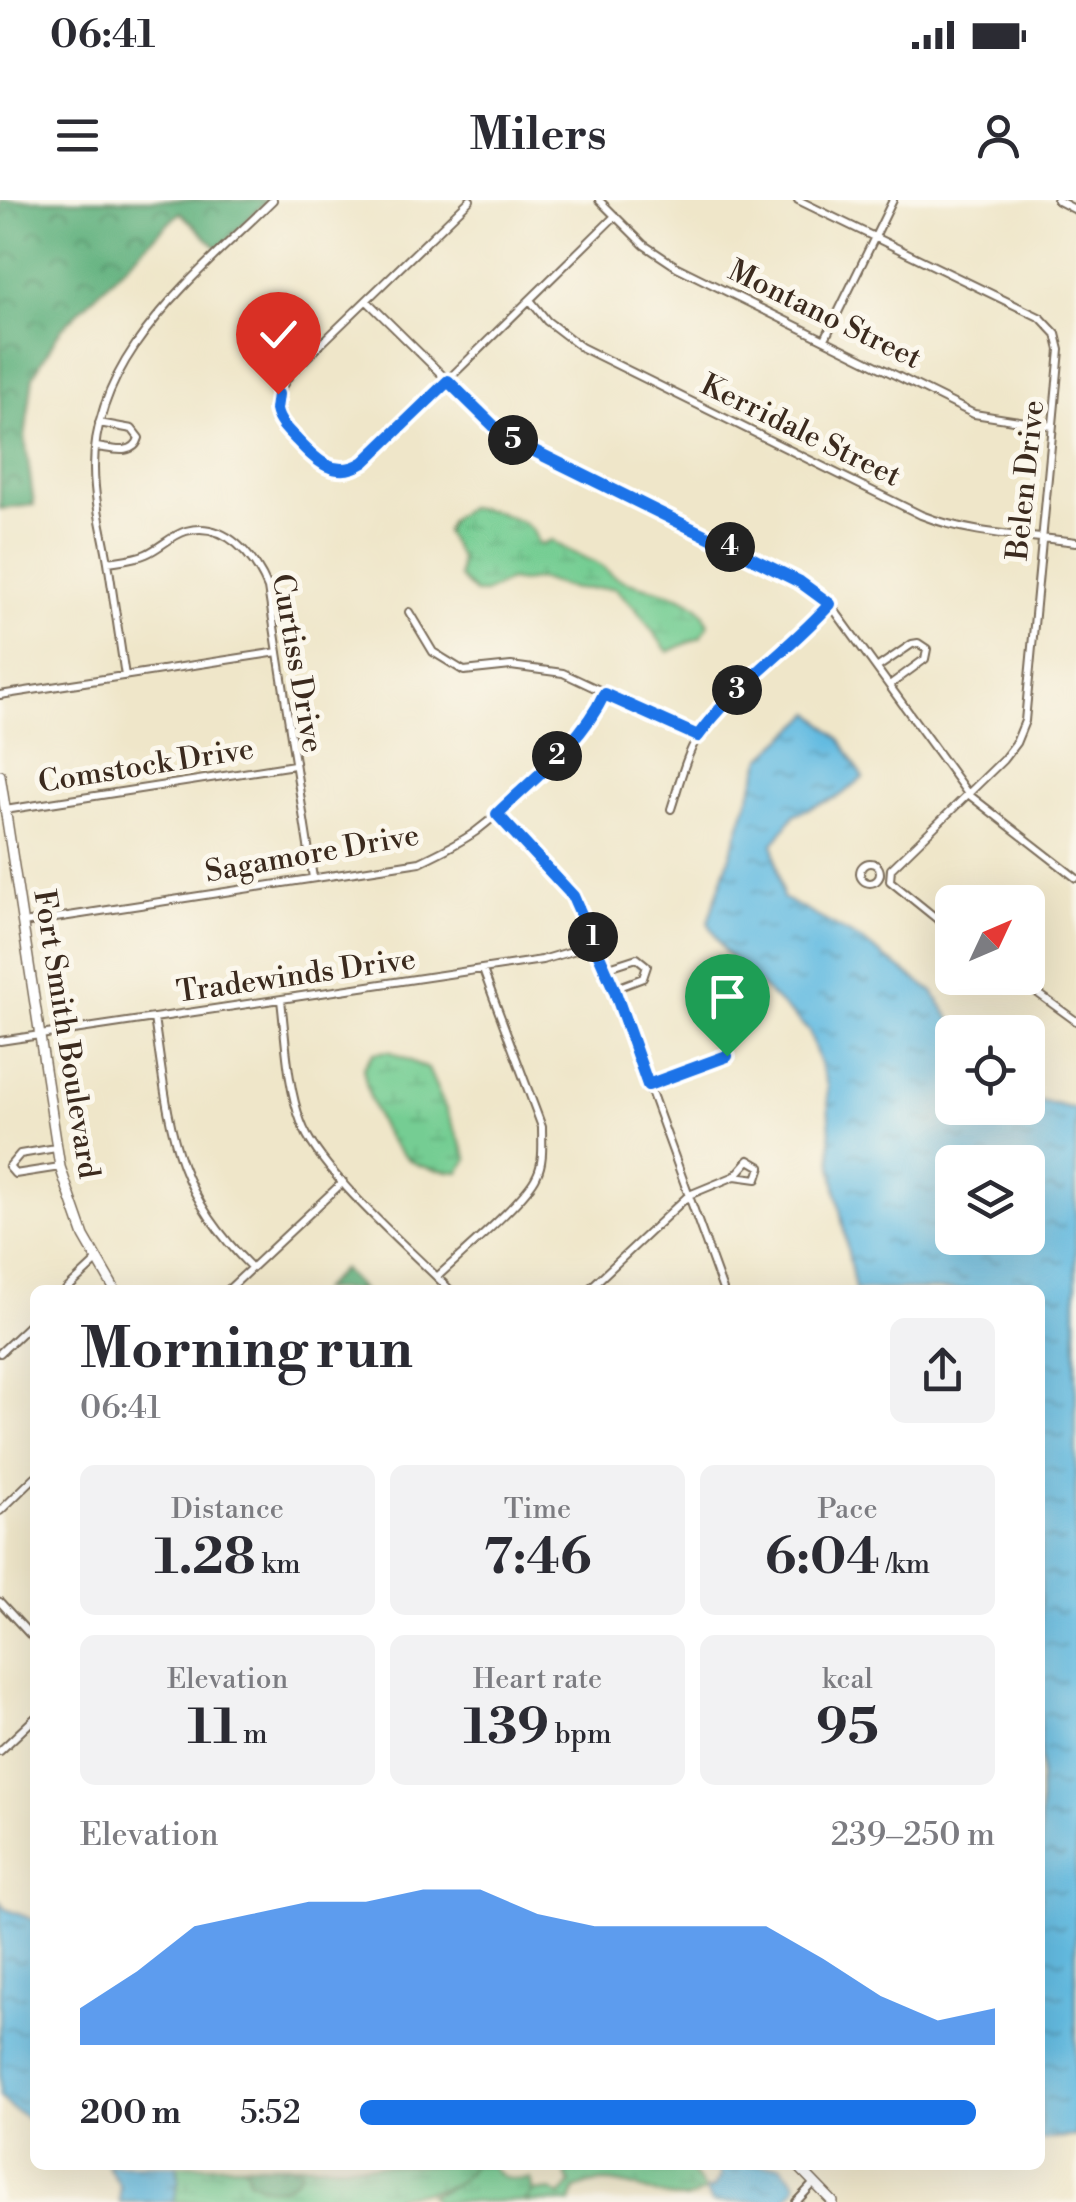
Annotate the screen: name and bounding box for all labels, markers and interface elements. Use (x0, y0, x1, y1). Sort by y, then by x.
text: 06:41 (50, 12, 155, 59)
text: Milers (469, 107, 607, 164)
icon: menu (50, 108, 105, 163)
icon: person (971, 108, 1026, 163)
street label: Montano Street (722, 252, 928, 378)
pin (236, 292, 321, 395)
icon: check (251, 307, 306, 362)
street label: Kerridale Street (694, 366, 907, 496)
street label: Belen Drive (999, 398, 1053, 563)
pin: 5 (488, 415, 538, 465)
text: 5 (504, 422, 522, 457)
pin: 4 (705, 522, 755, 572)
text: 4 (721, 529, 739, 564)
street label: Curtiss Drive (263, 571, 331, 756)
pin: 3 (712, 665, 762, 715)
text: 3 (729, 672, 745, 707)
street label: Comstock Drive (36, 730, 257, 802)
pin: 2 (532, 731, 582, 781)
text: 2 (548, 738, 566, 773)
street label: Sagamore Drive (202, 816, 422, 892)
north arrow (935, 885, 1045, 995)
map controls (935, 885, 1045, 1255)
street label: Fort Smith Boulevard (24, 887, 108, 1181)
pin: 1 (568, 912, 618, 962)
text: 1 (586, 919, 600, 954)
street label: Tradewinds Drive (174, 940, 418, 1012)
pin (685, 954, 770, 1057)
icon: arrive (700, 969, 755, 1024)
button: locate (935, 1015, 1045, 1125)
button: layers (935, 1145, 1045, 1255)
text: Morning run (80, 1316, 413, 1385)
button: share (890, 1318, 995, 1423)
text: 06:41 (80, 1388, 161, 1428)
text: Distance (171, 1492, 284, 1527)
text: Time (504, 1492, 571, 1527)
text: Pace (817, 1492, 878, 1527)
text: 1.28 (154, 1527, 256, 1589)
text: 7:46 (484, 1527, 592, 1589)
text: 6:04 (765, 1527, 880, 1589)
text: km (256, 1547, 301, 1582)
text: /km (880, 1547, 930, 1582)
text: Elevation (167, 1662, 288, 1697)
text: Heart rate (473, 1662, 602, 1697)
text: kcal (822, 1662, 873, 1697)
text: 11 (188, 1697, 237, 1759)
text: 139 (463, 1697, 549, 1759)
text: 95 (816, 1697, 879, 1759)
text: m (237, 1717, 267, 1752)
text: bpm (549, 1717, 612, 1752)
text: Elevation (80, 1815, 219, 1855)
text: 239–250 m (831, 1815, 995, 1855)
text: 200 m (80, 2093, 181, 2133)
text: 5:52 (240, 2093, 301, 2133)

